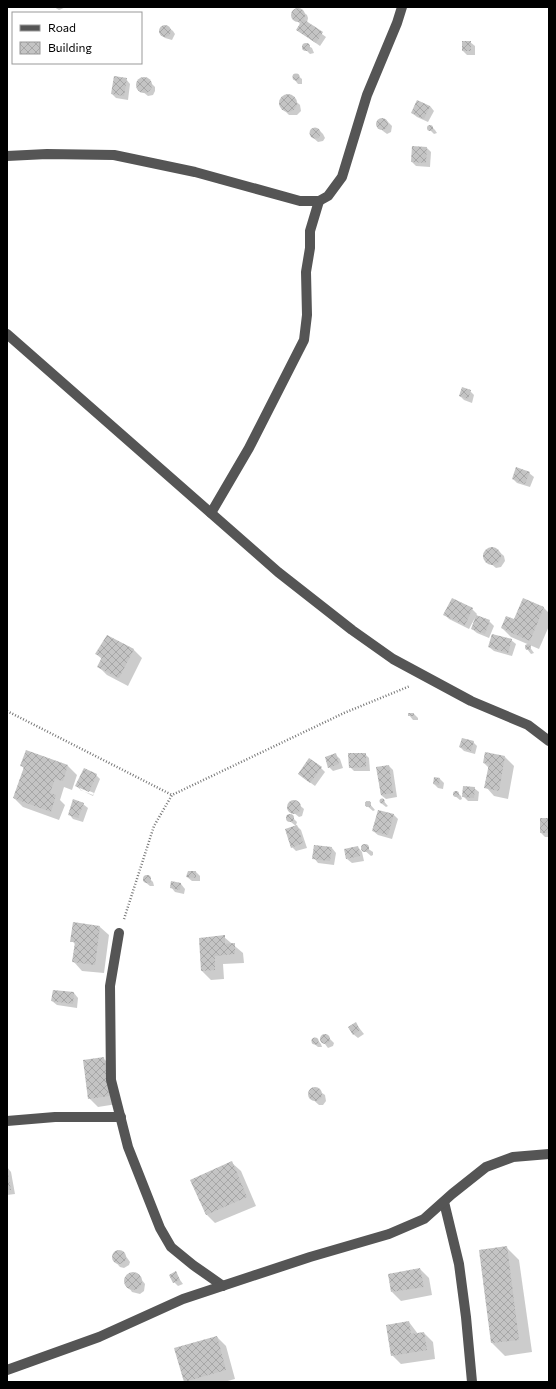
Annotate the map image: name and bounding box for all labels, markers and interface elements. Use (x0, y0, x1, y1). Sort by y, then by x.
legend (12, 12, 142, 64)
text: Road (48, 20, 76, 34)
text: Building (48, 40, 92, 54)

